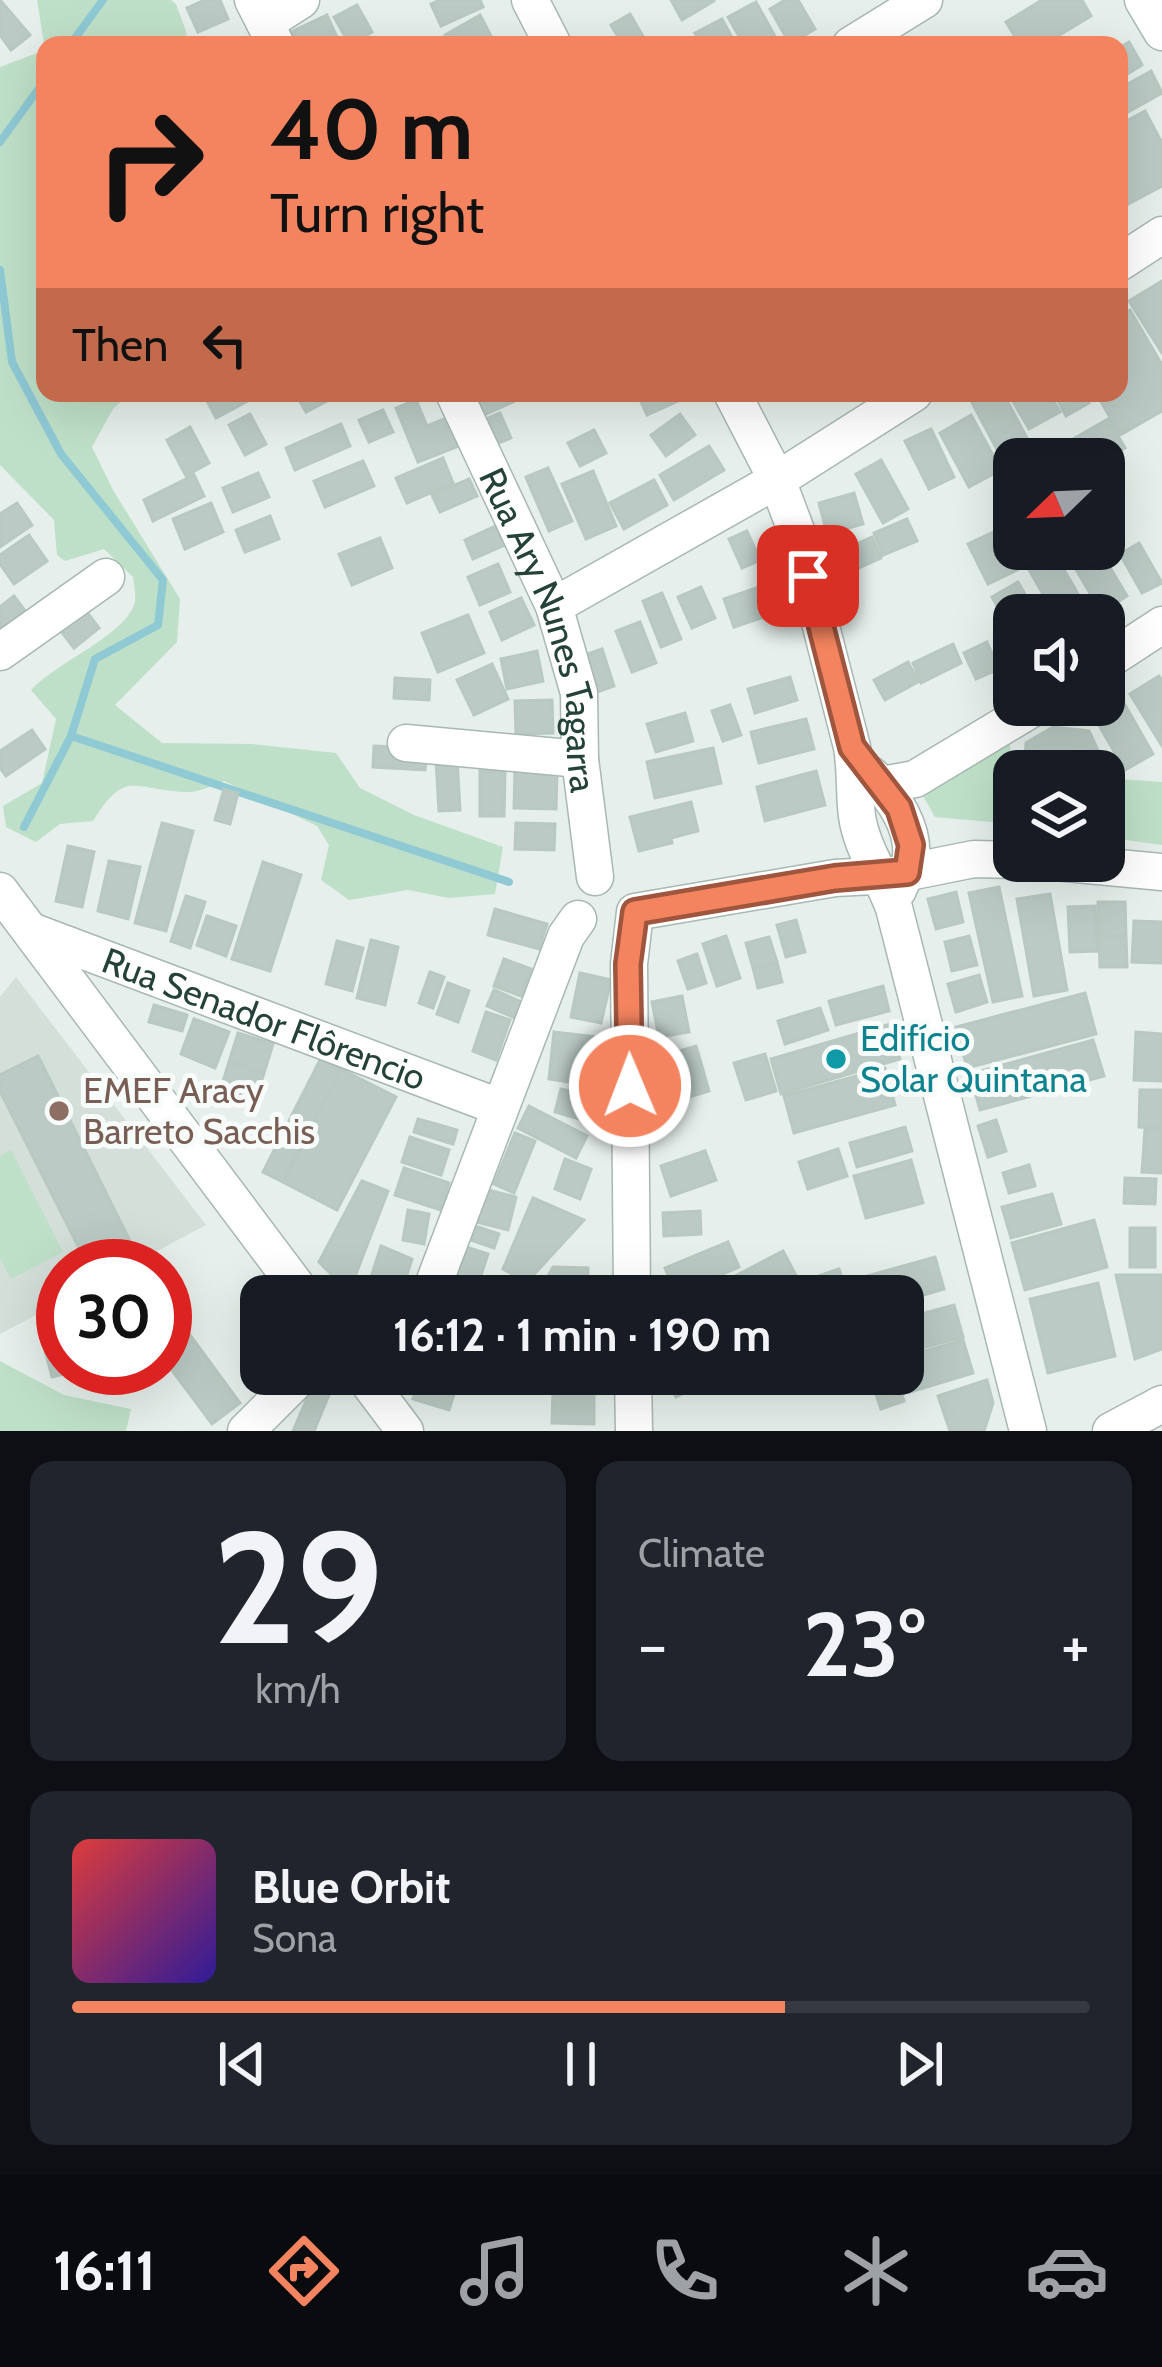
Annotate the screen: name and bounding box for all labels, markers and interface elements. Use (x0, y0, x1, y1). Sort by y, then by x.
text: 40 m (270, 78, 473, 180)
icon: right (72, 84, 228, 240)
text: Turn right (270, 180, 484, 246)
icon: left (192, 312, 258, 378)
text: Then (72, 318, 168, 372)
north arrow (993, 438, 1125, 570)
map controls (993, 438, 1125, 882)
street label: Rua Ary Nunes Tagarra (470, 461, 606, 795)
pin (757, 525, 859, 627)
icon: arrive (775, 543, 841, 609)
button: sound (993, 594, 1125, 726)
button: layers (993, 750, 1125, 882)
street label: Rua Senador Flôrencio (96, 938, 432, 1099)
place label: Edifício Solar Quintana (860, 1016, 1087, 1101)
position arrow (567, 1023, 693, 1149)
marker: Edifício Solar Quintana (823, 1046, 849, 1072)
place label: EMEF Aracy Barreto Sacchis (83, 1068, 315, 1153)
marker: EMEF Aracy Barreto Sacchis (46, 1098, 72, 1124)
speed limit sign: 30 (36, 1239, 192, 1395)
text: 16:12 · 1 min · 190 m (393, 1308, 771, 1362)
text: 29 (213, 1492, 383, 1682)
text: Climate (638, 1529, 765, 1577)
text: 23° (803, 1589, 925, 1699)
text: − (638, 1604, 667, 1685)
text: + (1061, 1604, 1090, 1685)
text: km/h (255, 1665, 341, 1713)
text: Blue Orbit (252, 1860, 450, 1914)
text: Sona (252, 1914, 337, 1962)
icon: previous (209, 2031, 275, 2097)
icon: pause (548, 2031, 614, 2097)
icon: next (887, 2031, 953, 2097)
icon: directions (262, 2229, 346, 2313)
icon: music (453, 2229, 537, 2313)
icon: phone (643, 2229, 727, 2313)
icon: climate (834, 2229, 918, 2313)
icon: car (1025, 2229, 1109, 2313)
text: 16:11 (53, 2238, 155, 2304)

